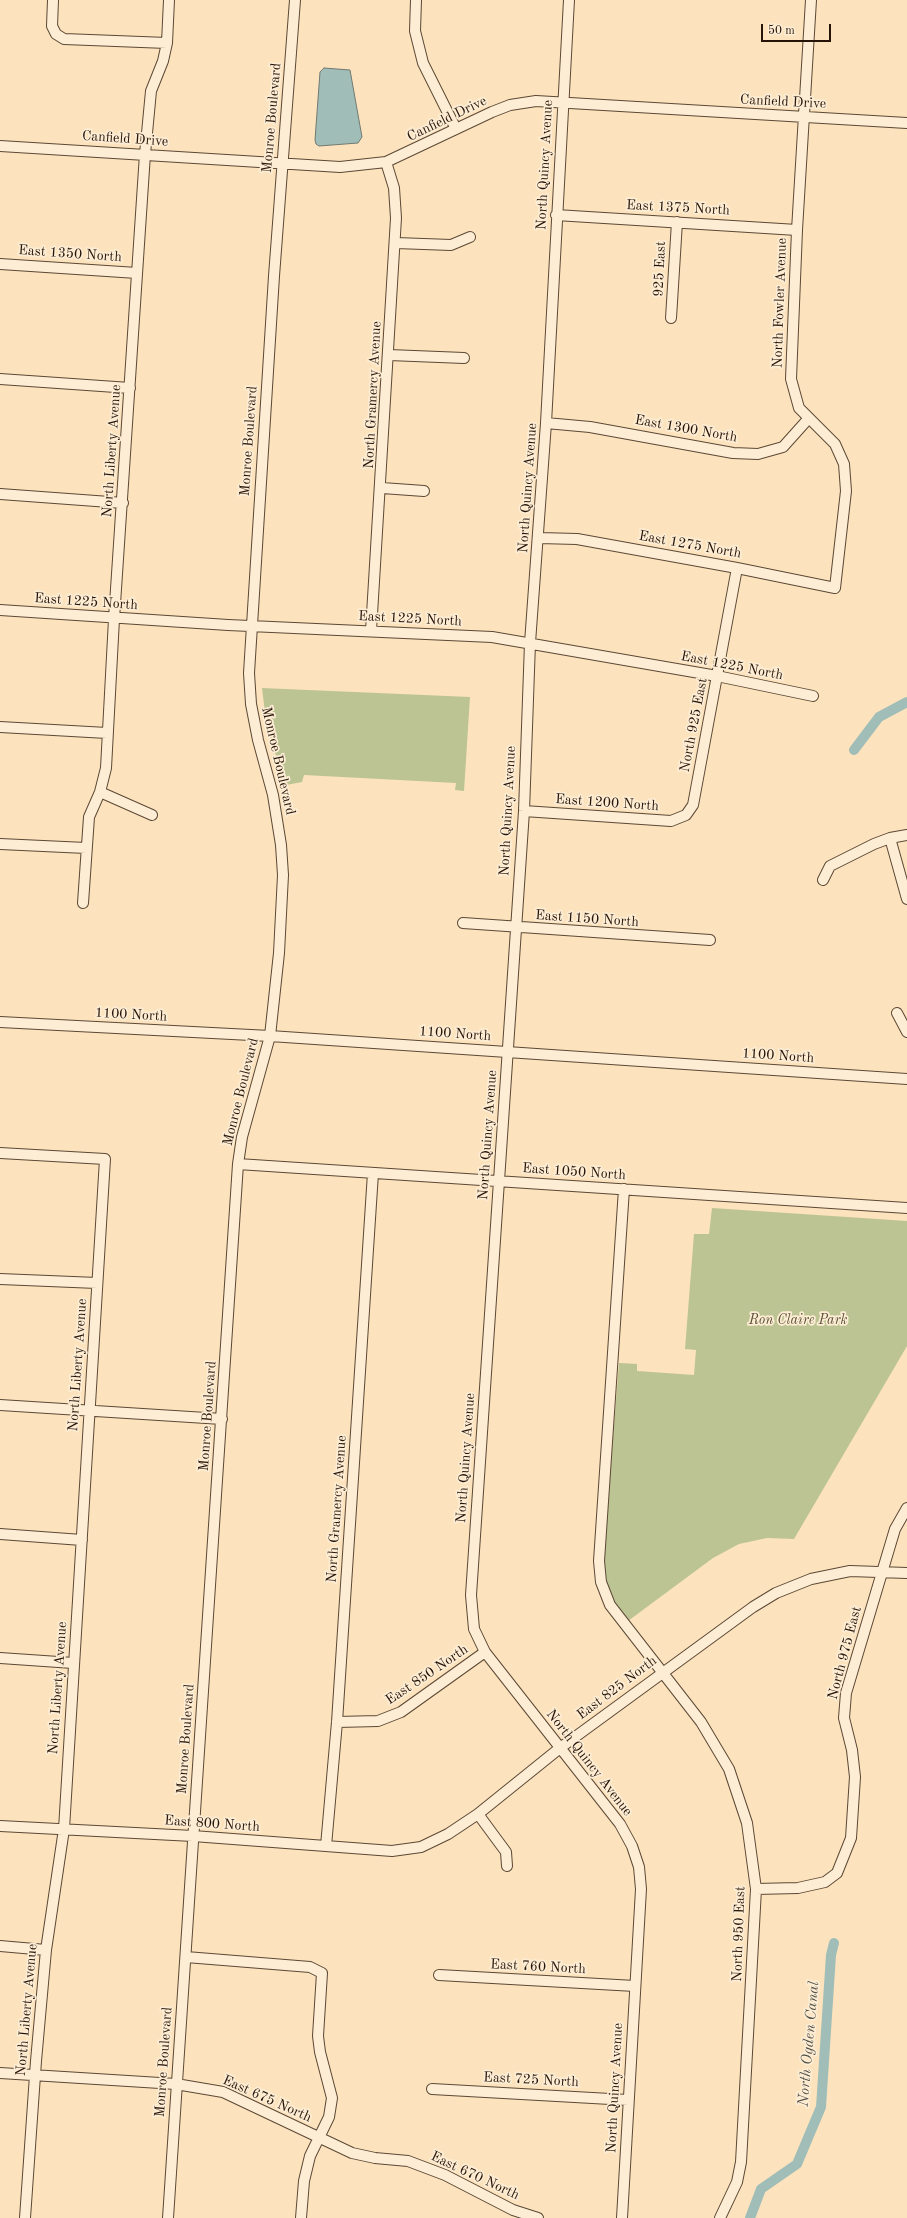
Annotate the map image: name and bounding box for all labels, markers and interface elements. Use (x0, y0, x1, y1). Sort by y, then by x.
scale bar (763, 16, 833, 42)
text: 50 m (768, 25, 795, 37)
street label: Monroe Boulevard (259, 62, 285, 174)
street label: Canfield Drive (739, 91, 827, 113)
street label: Canfield Drive (405, 93, 489, 145)
street label: North Quincy Avenue (533, 99, 557, 231)
street label: Canfield Drive (81, 128, 169, 150)
street label: East 1375 North (626, 197, 730, 219)
street label: North Fowler Avenue (769, 238, 791, 368)
street label: 925 East (650, 241, 670, 297)
street label: East 1350 North (18, 242, 122, 266)
street label: North Gramercy Avenue (361, 321, 385, 469)
street label: North Liberty Avenue (99, 384, 125, 518)
street label: Monroe Boulevard (237, 385, 261, 497)
street label: East 1300 North (633, 412, 739, 446)
street label: North Quincy Avenue (515, 422, 541, 554)
street label: East 1275 North (637, 528, 743, 562)
street label: East 1225 North (34, 590, 138, 614)
street label: East 1225 North (358, 608, 462, 630)
street label: East 1225 North (679, 648, 785, 684)
street label: North 925 East (677, 676, 711, 774)
street label: Monroe Boulevard (257, 705, 299, 817)
street label: North Quincy Avenue (496, 745, 520, 877)
street label: East 1200 North (555, 791, 659, 815)
street label: East 1150 North (535, 907, 639, 931)
street label: 1100 North (94, 1005, 168, 1025)
street label: 1100 North (418, 1023, 492, 1045)
street label: Monroe Boulevard (219, 1036, 263, 1148)
street label: 1100 North (741, 1045, 815, 1067)
street label: North Quincy Avenue (475, 1069, 501, 1201)
street label: East 1050 North (522, 1160, 626, 1184)
street label: North Liberty Avenue (65, 1298, 91, 1432)
park label: Ron Claire Park (749, 1312, 847, 1328)
street label: Monroe Boulevard (196, 1360, 220, 1472)
street label: North Quincy Avenue (453, 1392, 479, 1524)
street label: North Gramercy Avenue (323, 1435, 351, 1583)
street label: North 975 East (824, 1605, 866, 1701)
street label: North Liberty Avenue (45, 1621, 71, 1755)
street label: East 850 North (383, 1641, 471, 1709)
street label: East 825 North (574, 1652, 660, 1724)
street label: Monroe Boulevard (174, 1683, 198, 1795)
street label: North Quincy Avenue (542, 1706, 636, 1820)
street label: East 800 North (164, 1812, 260, 1836)
street label: North 950 East (729, 1886, 749, 1982)
street label: North Liberty Avenue (13, 1943, 41, 2077)
street label: East 760 North (490, 1956, 586, 1978)
water label: North Ogden Canal (795, 1981, 823, 2107)
street label: Monroe Boulevard (152, 2006, 176, 2118)
street label: North Quincy Avenue (603, 2022, 627, 2154)
street label: East 725 North (483, 2069, 579, 2091)
street label: East 675 North (220, 2072, 314, 2126)
street label: East 670 North (428, 2148, 522, 2204)

